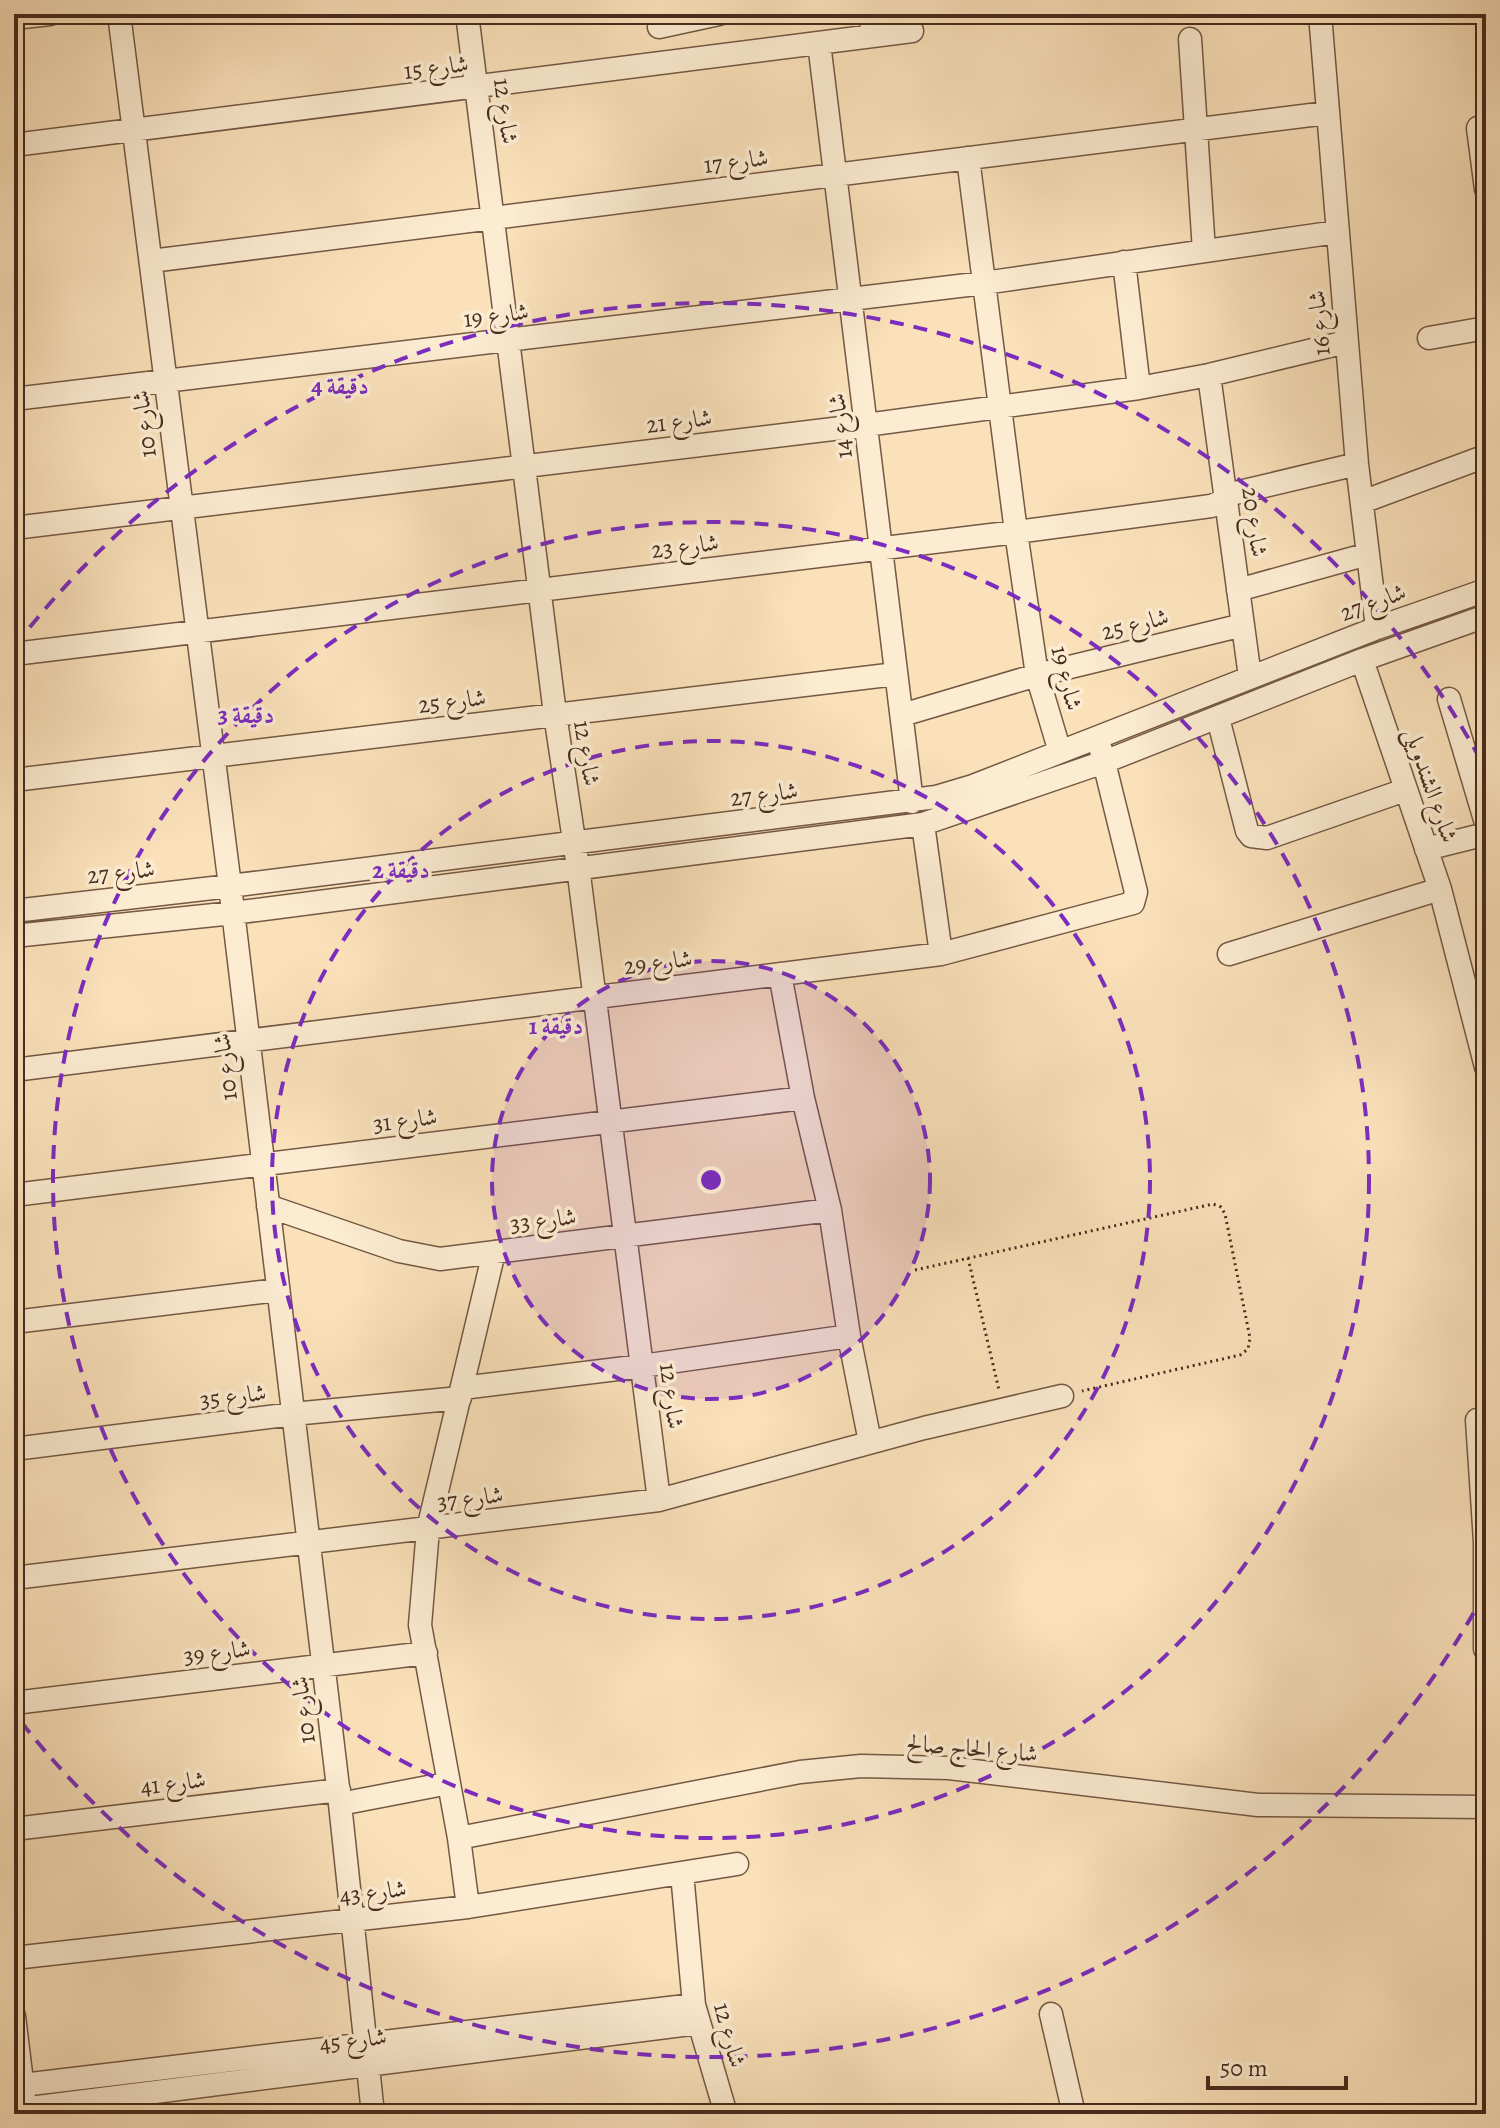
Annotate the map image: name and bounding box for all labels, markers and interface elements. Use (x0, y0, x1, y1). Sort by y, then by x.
street label: شارع 15 (402, 47, 471, 91)
street label: شارع 12 (482, 76, 526, 146)
street label: شارع 17 (702, 141, 771, 185)
street label: شارع 16 (1300, 289, 1342, 357)
street label: شارع 19 (462, 295, 531, 339)
text: 4 دقيقة (311, 370, 369, 402)
street label: شارع 10 (124, 388, 168, 459)
street label: شارع 14 (820, 391, 864, 460)
street label: شارع 21 (644, 401, 714, 445)
street label: شارع 20 (1230, 485, 1276, 560)
street label: شارع 23 (649, 526, 721, 570)
street label: شارع 27 (1336, 575, 1412, 632)
street label: شارع 25 (1098, 600, 1173, 652)
street label: شارع 19 (1040, 642, 1090, 715)
street label: شارع 25 (416, 681, 488, 725)
text: 3 دقيقة (218, 699, 274, 731)
street label: شارع 12 (562, 718, 608, 789)
street label: شارع الشندويلى (1393, 723, 1466, 848)
street label: شارع 27 (728, 774, 800, 818)
street label: شارع 27 (86, 853, 157, 895)
text: 2 دقيقة (372, 854, 430, 886)
street label: شارع 29 (622, 942, 695, 986)
text: 1 دقيقة (529, 1010, 583, 1042)
street label: شارع 10 (205, 1031, 249, 1102)
street label: شارع 31 (371, 1100, 440, 1144)
centre of rings (697, 1166, 725, 1194)
street label: شارع 33 (508, 1200, 578, 1244)
street label: شارع 12 (648, 1361, 692, 1431)
street label: شارع 35 (198, 1376, 269, 1420)
street label: شارع 37 (435, 1478, 505, 1522)
street label: شارع 39 (182, 1632, 253, 1676)
street label: شارع 10 (283, 1674, 327, 1745)
street label: شارع الحاج صالح (904, 1726, 1039, 1775)
street label: شارع 41 (139, 1763, 208, 1807)
street label: شارع 43 (338, 1872, 409, 1916)
street label: شارع 12 (702, 1999, 754, 2072)
street label: شارع 45 (317, 2020, 389, 2064)
scale bar (1208, 2040, 1346, 2090)
text: 50 m (1220, 2052, 1268, 2084)

